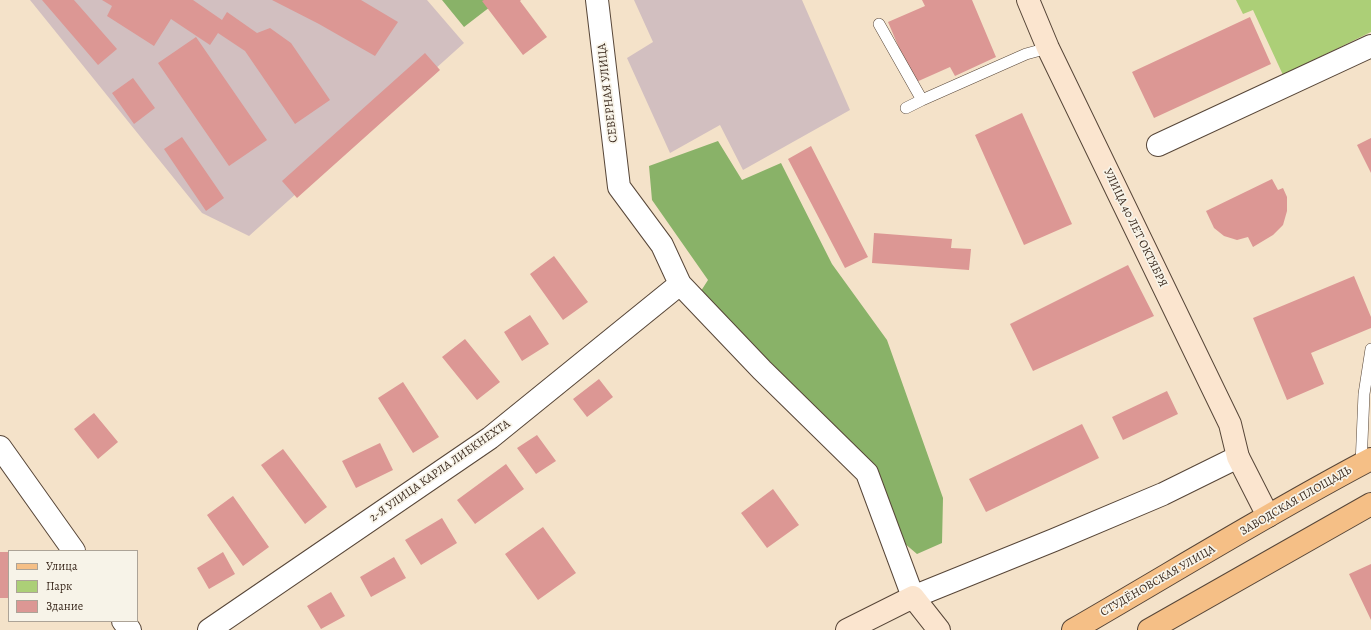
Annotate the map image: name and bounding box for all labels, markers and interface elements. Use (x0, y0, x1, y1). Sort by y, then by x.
street label: СЕВЕРНАЯ УЛИЦА (595, 43, 621, 143)
street label: УЛИЦА 40 ЛЕТ ОКТЯБРЯ (1100, 166, 1170, 290)
street label: 2-Я УЛИЦА КАРЛА ЛИБКНЕХТА (367, 417, 513, 525)
street label: ЗАВОДСКАЯ ПЛОЩАДЬ (1238, 463, 1354, 539)
street label: СТУДЁНОВСКАЯ УЛИЦА (1098, 542, 1218, 620)
legend (8, 550, 138, 622)
text: Улица (46, 558, 77, 574)
text: Парк (46, 578, 72, 594)
text: Здание (46, 598, 83, 614)

